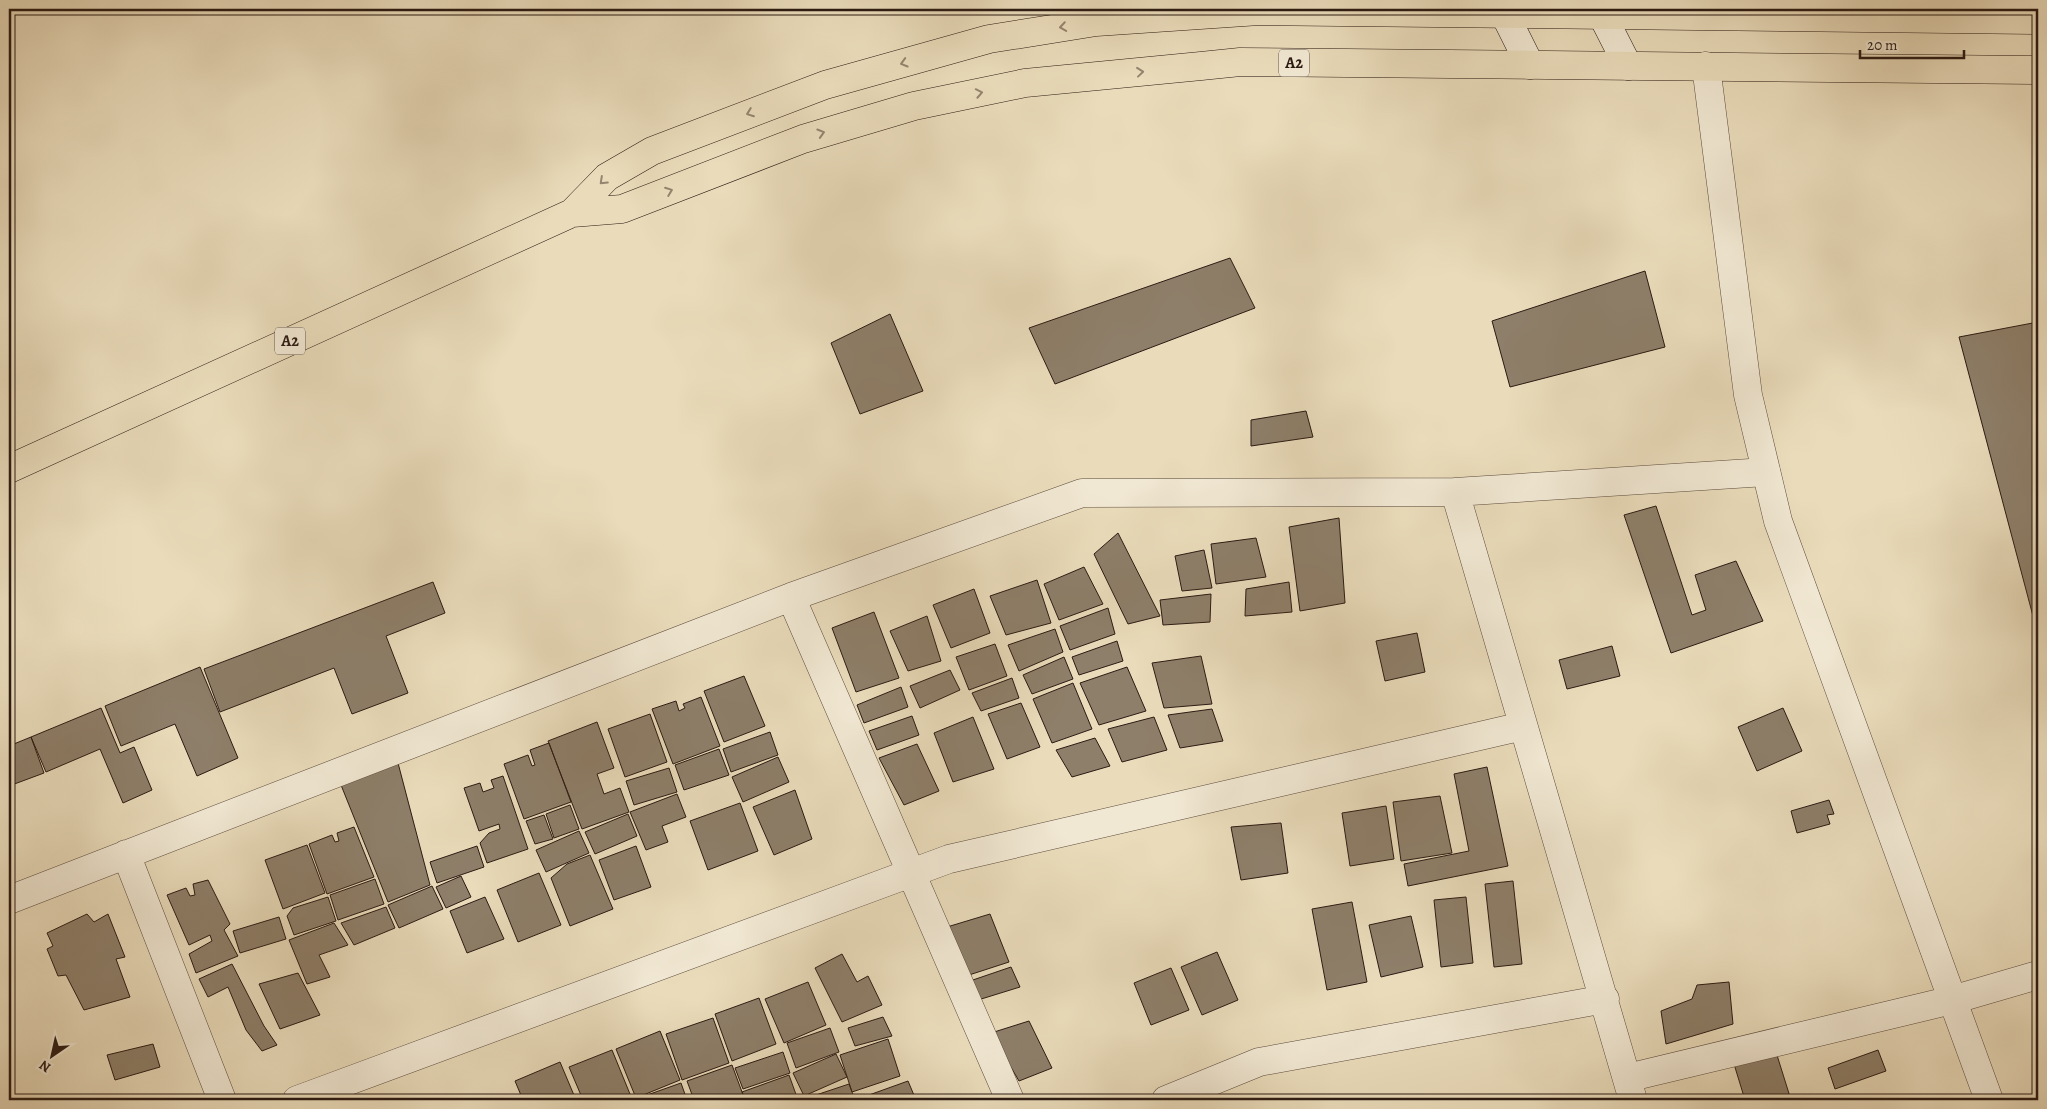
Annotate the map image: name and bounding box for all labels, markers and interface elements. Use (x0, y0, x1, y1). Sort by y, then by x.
one-way arrow (1058, 22, 1067, 32)
scale bar (1860, 28, 1963, 60)
text: 20 m (1867, 35, 1898, 55)
road number: A2 (1279, 49, 1309, 76)
one-way arrow (901, 57, 909, 67)
one-way arrow (1136, 67, 1144, 78)
one-way arrow (974, 88, 983, 98)
one-way arrow (747, 108, 755, 118)
one-way arrow (817, 129, 825, 139)
one-way arrow (600, 175, 609, 184)
one-way arrow (665, 186, 673, 196)
road number: A2 (275, 328, 305, 354)
north arrow (28, 1032, 78, 1082)
text: N (35, 1056, 55, 1077)

